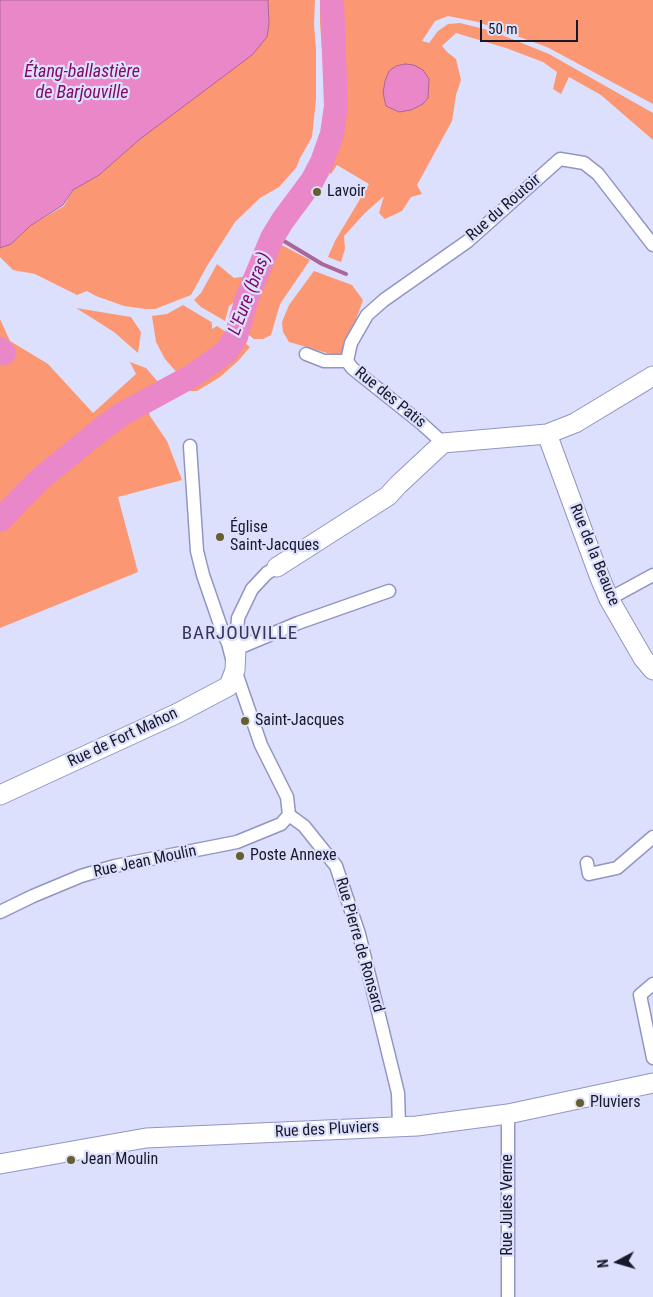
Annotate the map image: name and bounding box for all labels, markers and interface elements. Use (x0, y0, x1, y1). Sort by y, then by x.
scale bar (483, 10, 580, 42)
text: 50 m (488, 20, 518, 38)
water label: Étang-ballastière de Barjouville (24, 61, 140, 104)
street label: Rue du Routoir (463, 171, 545, 245)
place label: Lavoir (327, 182, 365, 202)
marker: Lavoir (311, 186, 323, 198)
water label: L'Eure (bras) (224, 250, 276, 338)
street label: Rue des Patis (351, 363, 429, 433)
street label: Rue de la Beauce (565, 501, 623, 609)
place label: Église Saint-Jacques (230, 518, 319, 556)
marker: Église Saint-Jacques (214, 531, 226, 543)
district label: BARJOUVILLE (180, 623, 300, 645)
street label: Rue de Fort Mahon (65, 704, 181, 772)
place label: Saint-Jacques (255, 711, 344, 731)
marker: Saint-Jacques (239, 715, 251, 727)
street label: Rue Jean Moulin (92, 842, 198, 882)
place label: Poste Annexe (250, 846, 337, 866)
marker: Poste Annexe (234, 850, 246, 862)
street label: Rue Pierre de Ronsard (331, 875, 387, 1015)
place label: Pluviers (590, 1093, 640, 1113)
marker: Pluviers (574, 1097, 586, 1109)
street label: Rue des Pluviers (274, 1118, 380, 1142)
place label: Jean Moulin (81, 1150, 158, 1170)
marker: Jean Moulin (65, 1154, 77, 1166)
street label: Rue Jules Verne (498, 1154, 518, 1256)
north arrow (593, 1237, 643, 1287)
text: N (595, 1258, 611, 1269)

